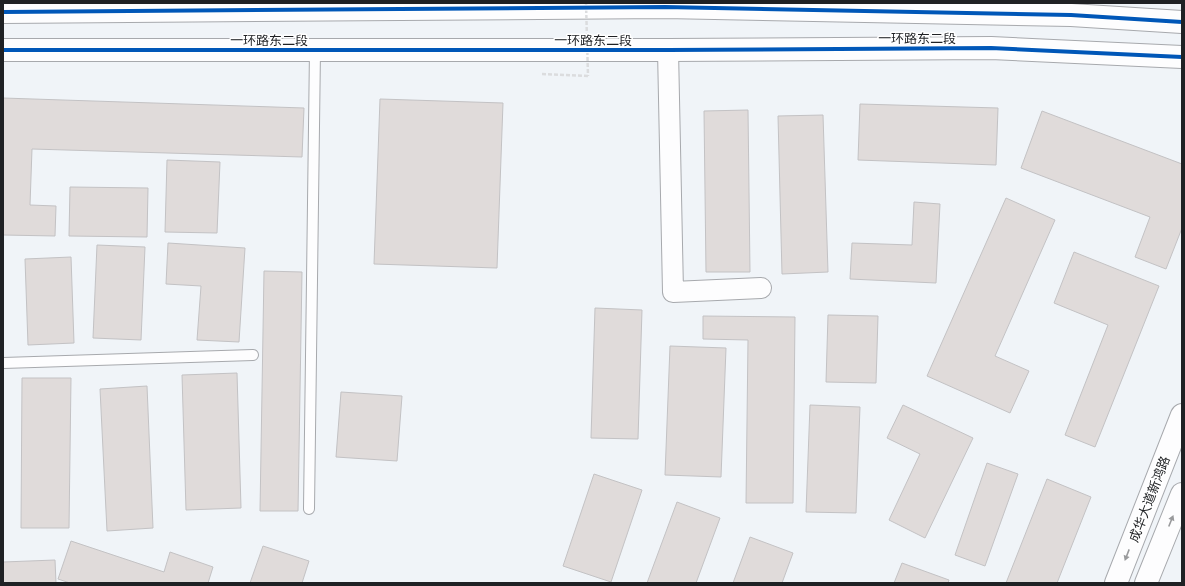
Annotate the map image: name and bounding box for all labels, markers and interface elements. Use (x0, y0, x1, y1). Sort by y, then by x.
street label: 一环路东二段 (878, 30, 956, 47)
street label: 一环路东二段 (230, 32, 308, 49)
street label: 一环路东二段 (554, 32, 632, 49)
street label: 成华大道新鸿路 (1125, 454, 1174, 545)
one-way arrow (1169, 514, 1175, 526)
one-way arrow (1123, 550, 1129, 562)

